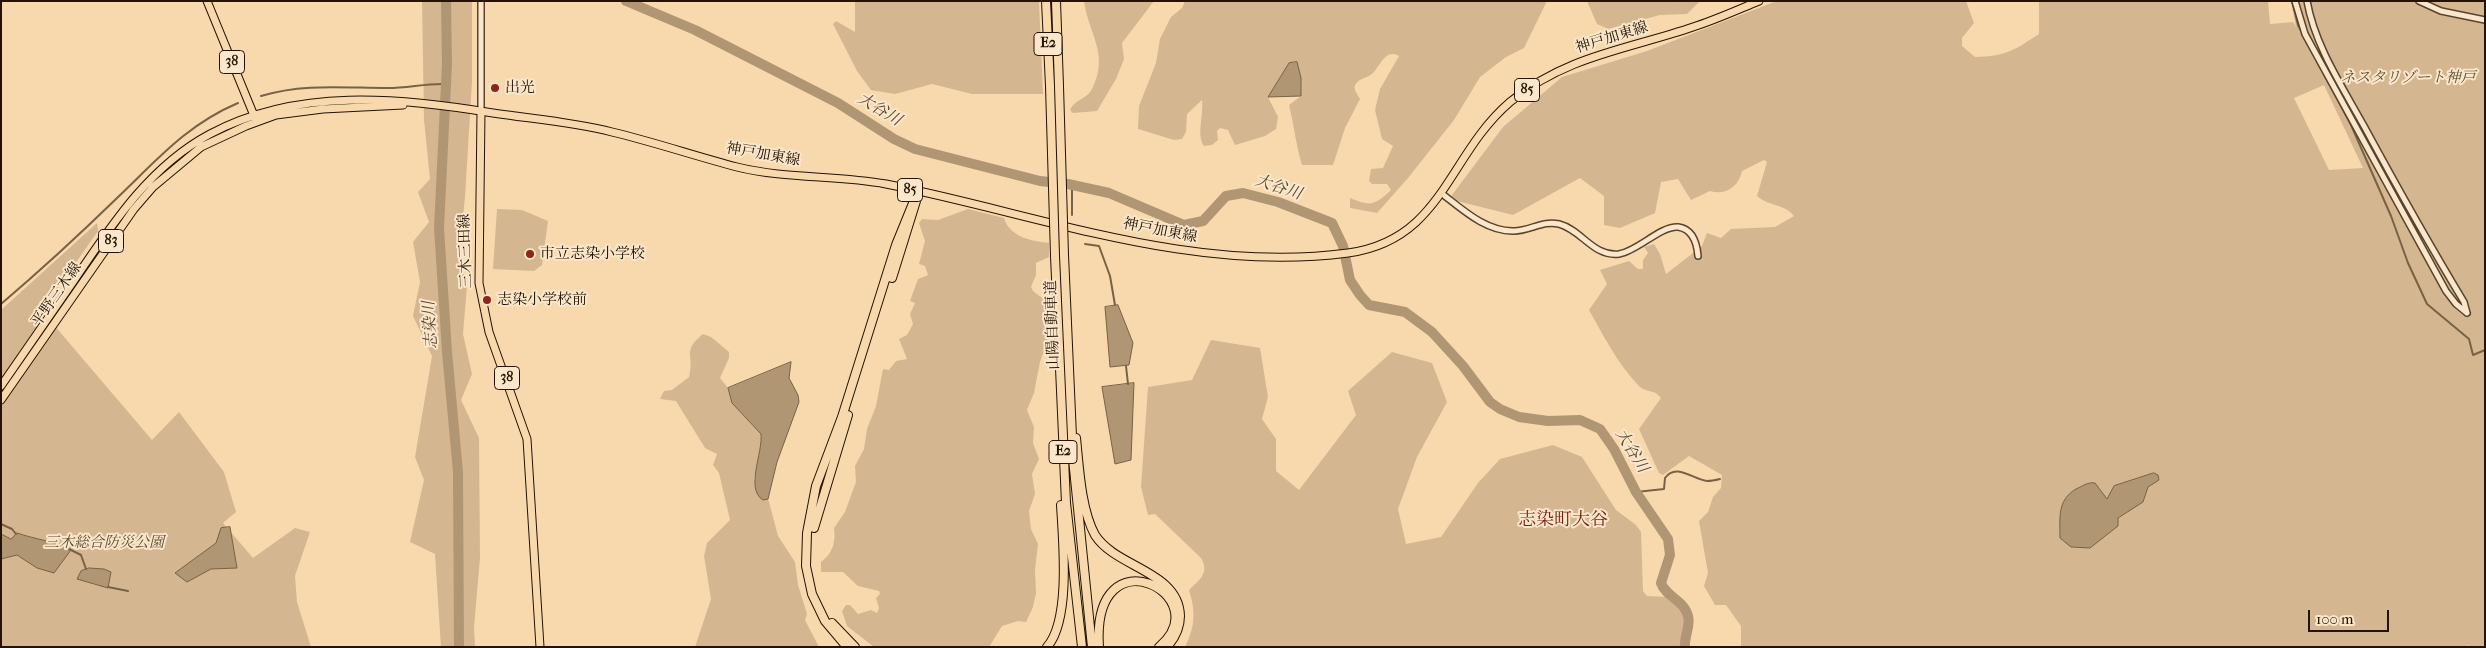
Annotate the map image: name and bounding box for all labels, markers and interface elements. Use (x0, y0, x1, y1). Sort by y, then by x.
street label: 神戸加東線 (1574, 18, 1650, 58)
road number: E2 (1034, 33, 1062, 56)
road number: 38 (220, 51, 244, 74)
park label: ネスタリゾート神戸 (2341, 69, 2475, 87)
road number: 85 (1514, 78, 1540, 102)
place label: 出光 (505, 79, 535, 97)
marker: 出光 (489, 82, 501, 94)
water label: 大谷川 (853, 89, 905, 131)
street label: 神戸加東線 (725, 140, 801, 170)
water label: 大谷川 (1252, 171, 1304, 205)
road number: 85 (898, 178, 922, 202)
street label: 三木三田線 (456, 213, 476, 289)
street label: 神戸加東線 (1121, 215, 1199, 247)
road number: 83 (98, 230, 124, 252)
place label: 市立志染小学校 (540, 245, 645, 263)
marker: 市立志染小学校 (524, 248, 536, 260)
street label: 平野三木線 (28, 259, 86, 331)
street label: 山陽自動車道 (1042, 280, 1064, 370)
place label: 志染小学校前 (497, 291, 587, 309)
marker: 志染小学校前 (481, 294, 493, 306)
water label: 志染川 (420, 300, 442, 350)
road number: 38 (494, 366, 520, 389)
water label: 大谷川 (1610, 426, 1652, 476)
road number: E2 (1049, 441, 1077, 464)
district label: 志染町大谷 (1518, 510, 1608, 532)
park label: 三木総合防災公園 (44, 534, 164, 552)
scale bar (2311, 600, 2392, 632)
text: 100 m (2316, 610, 2354, 628)

